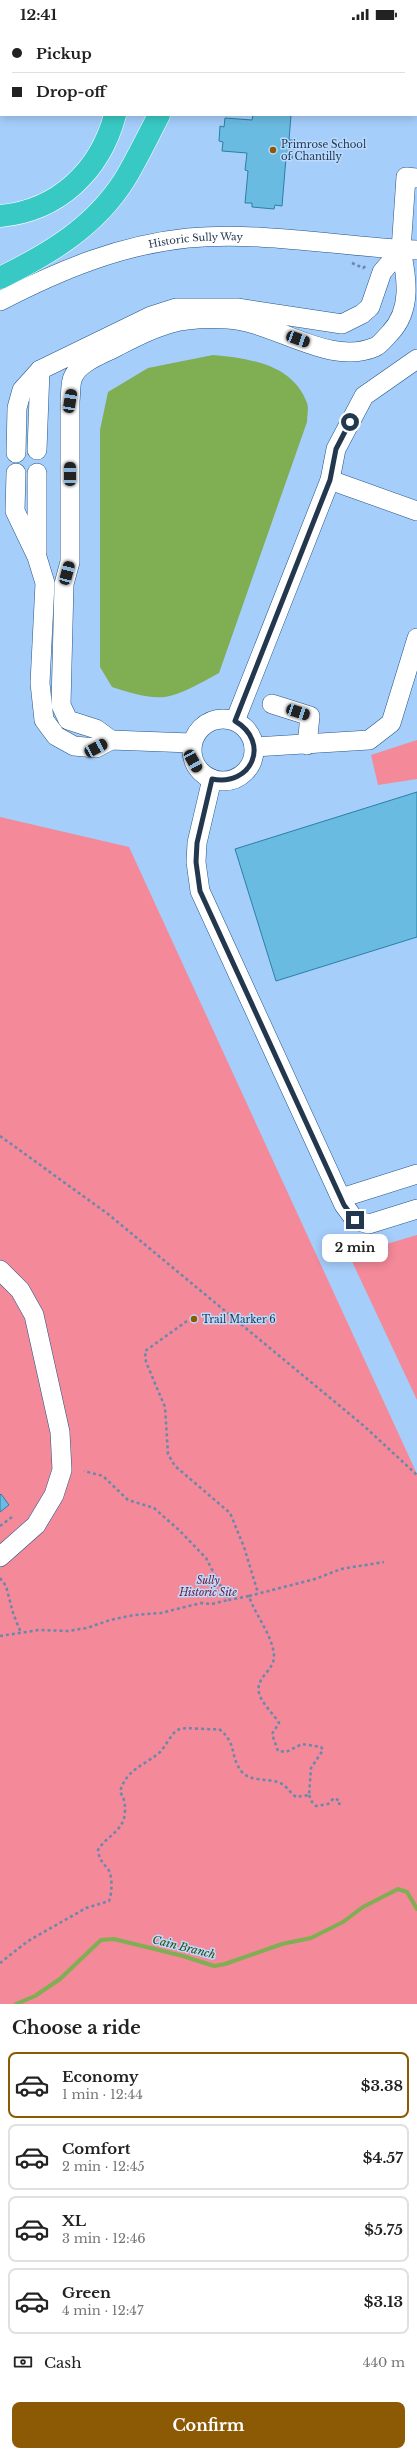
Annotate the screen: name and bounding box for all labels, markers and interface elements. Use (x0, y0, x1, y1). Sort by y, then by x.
text: 12:41 (20, 5, 57, 24)
text: Pickup (36, 44, 92, 63)
text: Drop-off (36, 82, 106, 101)
place label: Primrose School of Chantilly (281, 138, 366, 163)
marker: Primrose School of Chantilly (268, 145, 278, 155)
street label: Historic Sully Way (147, 230, 244, 251)
car (285, 329, 311, 349)
car (62, 388, 78, 414)
route start (341, 413, 359, 431)
car (64, 462, 76, 486)
car (58, 560, 76, 586)
car (285, 703, 311, 721)
car (83, 737, 109, 759)
car (182, 748, 204, 774)
route end (346, 1211, 364, 1229)
callout: 2 min (322, 1234, 388, 1262)
text: 2 min (335, 1239, 375, 1256)
place label: Trail Marker 6 (202, 1313, 276, 1326)
marker: Trail Marker 6 (189, 1314, 199, 1324)
park label: Sully Historic Site (178, 1574, 237, 1599)
water label: Cain Branch (151, 1932, 217, 1962)
text: Choose a ride (12, 2017, 141, 2039)
icon: car (14, 2067, 50, 2103)
text: Economy (62, 2067, 139, 2086)
text: $3.38 (361, 2076, 403, 2095)
text: 1 min · 12:44 (62, 2086, 143, 2103)
icon: car (14, 2139, 50, 2175)
text: Comfort (62, 2139, 130, 2158)
text: $4.57 (363, 2148, 403, 2167)
text: 2 min · 12:45 (62, 2158, 145, 2175)
icon: car (14, 2211, 50, 2247)
text: XL (62, 2211, 86, 2230)
text: $5.75 (364, 2220, 403, 2239)
text: 3 min · 12:46 (62, 2230, 146, 2247)
icon: car (14, 2283, 50, 2319)
text: Green (62, 2283, 111, 2302)
text: $3.13 (364, 2292, 403, 2311)
text: 4 min · 12:47 (62, 2302, 143, 2319)
icon: cash (12, 2351, 34, 2373)
text: Cash (44, 2353, 81, 2372)
text: 440 m (363, 2354, 405, 2371)
button: Confirm (12, 2402, 405, 2448)

